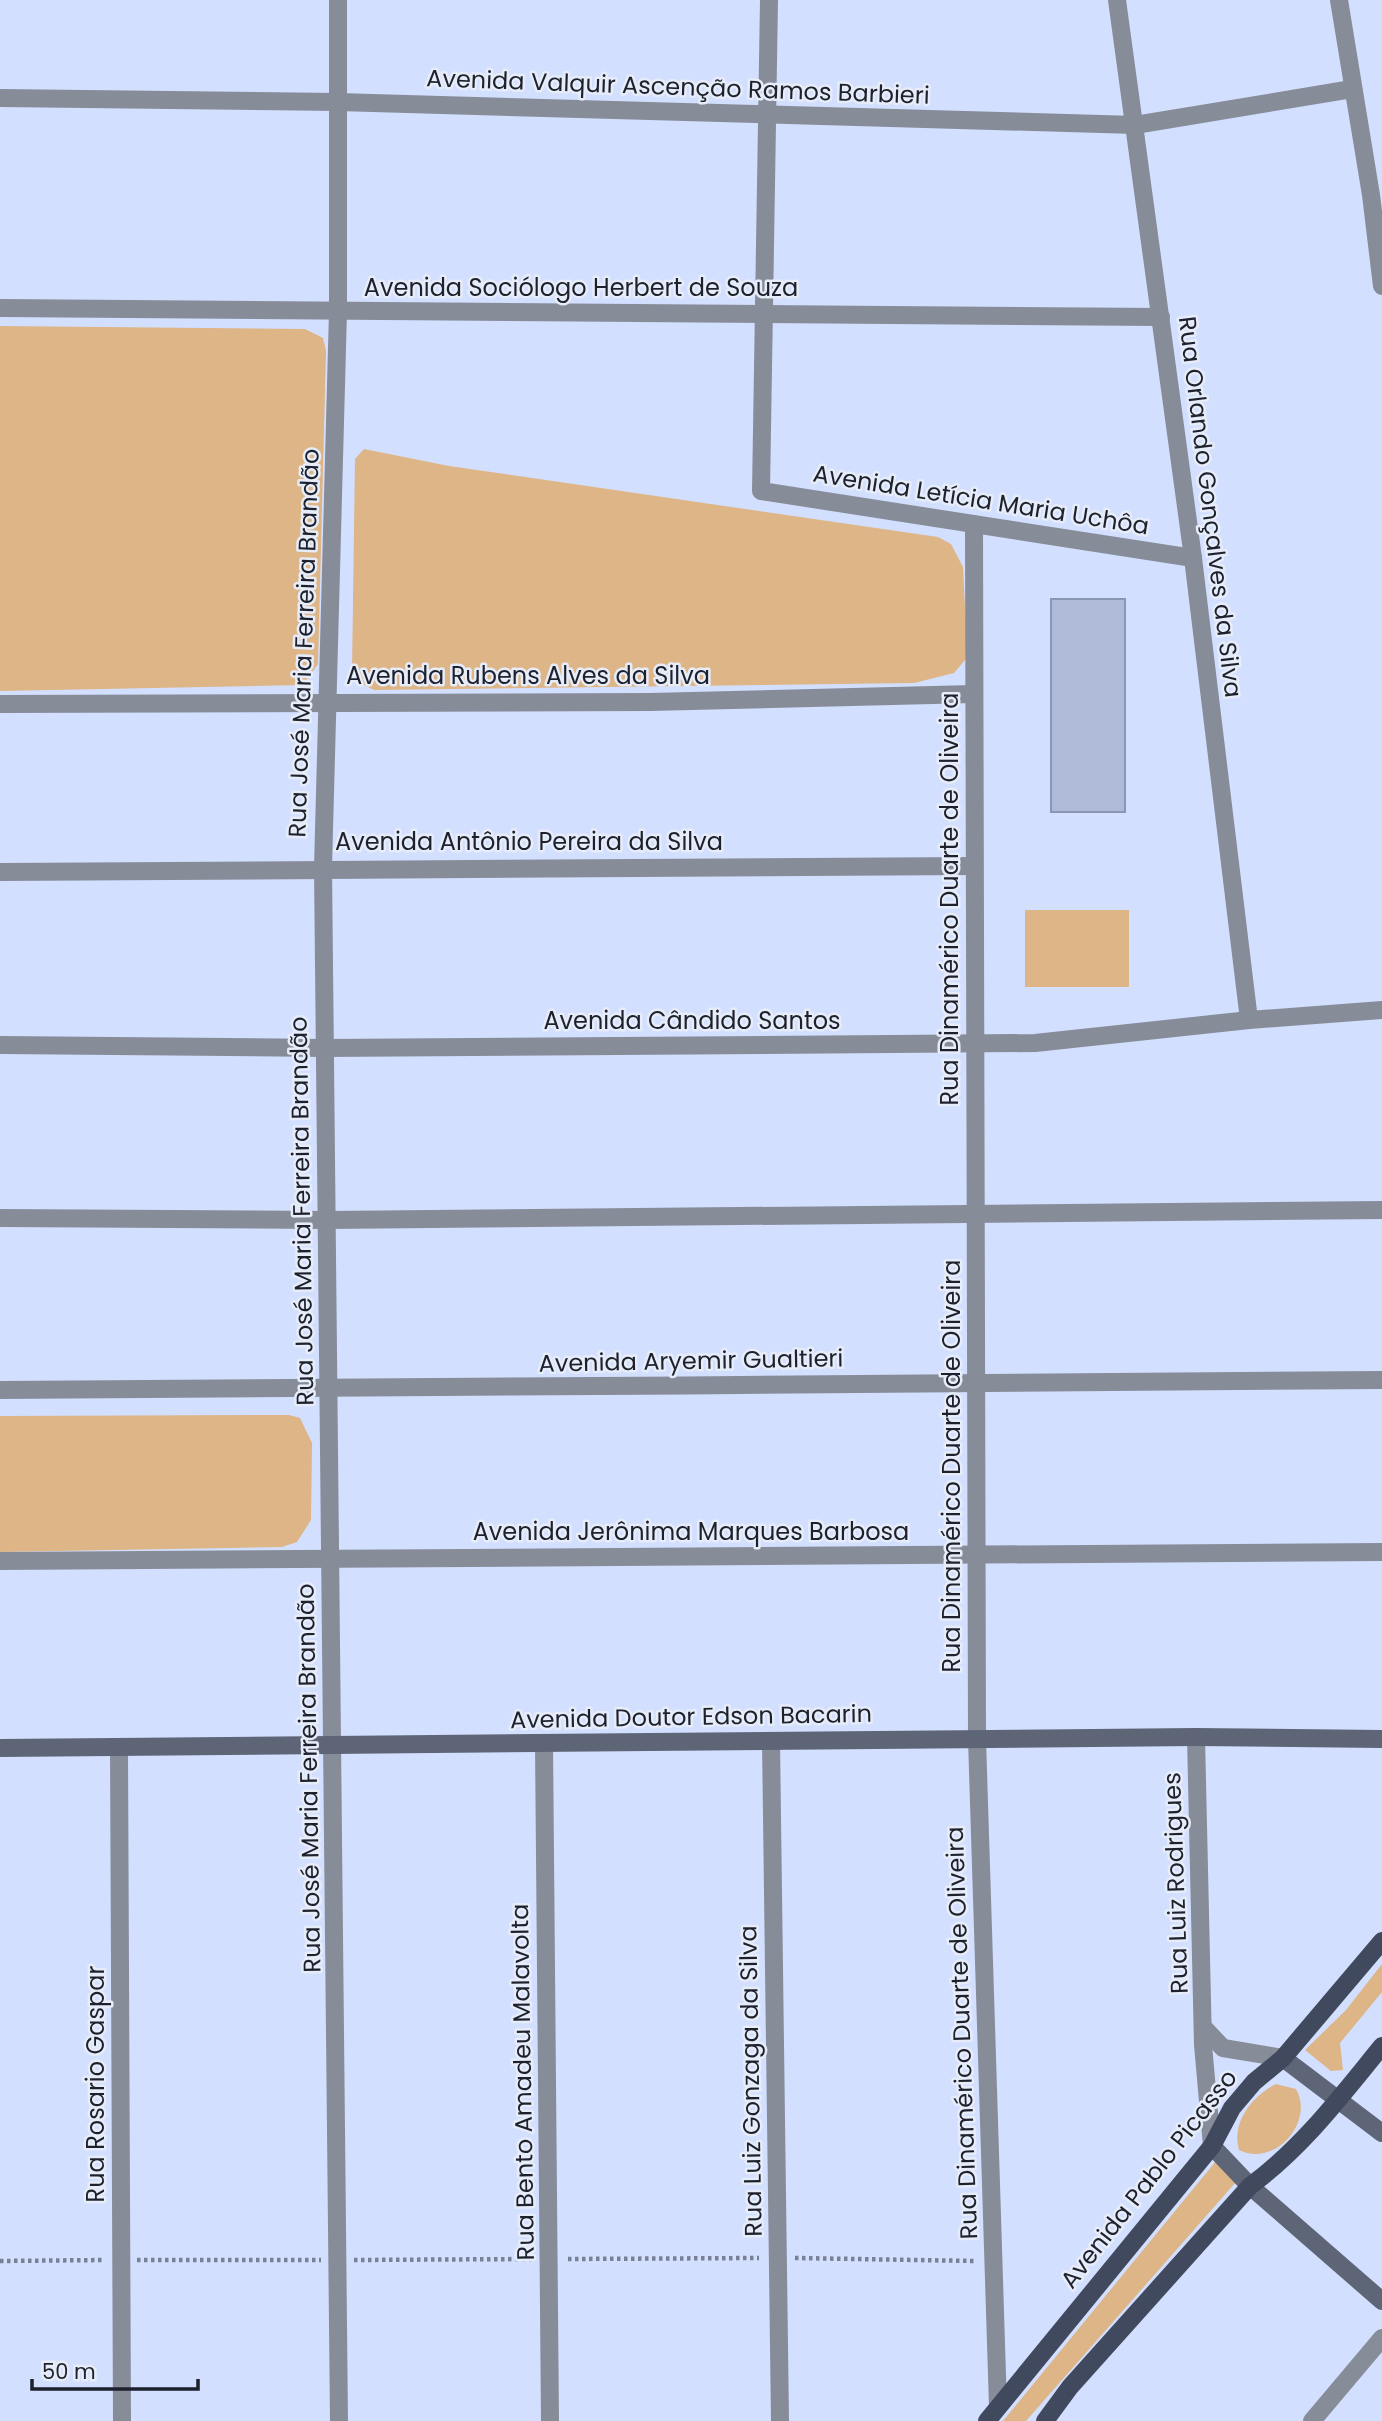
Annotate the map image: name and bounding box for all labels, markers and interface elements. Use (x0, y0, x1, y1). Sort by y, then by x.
street label: Avenida Valquir Ascenção Ramos Barbieri (426, 61, 930, 112)
street label: Avenida Sociólogo Herbert de Souza (364, 271, 798, 304)
street label: Rua Orlando Gonçalves da Silva (1171, 315, 1250, 699)
street label: Rua José Maria Ferreira Brandão (280, 448, 327, 838)
street label: Avenida Letícia Maria Uchôa (811, 457, 1151, 542)
street label: Avenida Rubens Alves da Silva (346, 659, 710, 692)
street label: Rua Dinamérico Duarte de Oliveira (933, 693, 966, 1105)
street label: Avenida Antônio Pereira da Silva (335, 825, 723, 858)
street label: Avenida Cândido Santos (543, 1004, 841, 1037)
street label: Rua José Maria Ferreira Brandão (282, 1016, 321, 1406)
street label: Rua Dinamérico Duarte de Oliveira (935, 1260, 968, 1672)
street label: Avenida Aryemir Gualtieri (538, 1341, 844, 1380)
street label: Avenida Jerônima Marques Barbosa (473, 1515, 909, 1548)
street label: Rua José Maria Ferreira Brandão (289, 1583, 328, 1973)
street label: Avenida Doutor Edson Bacarin (510, 1697, 872, 1736)
street label: Rua Luiz Rodrigues (1155, 1772, 1196, 1994)
street label: Rua Dinamérico Duarte de Oliveira (938, 1826, 985, 2240)
street label: Rua Bento Amadeu Malavolta (503, 1903, 542, 2261)
street label: Rua Luiz Gonzaga da Silva (731, 1925, 770, 2237)
street label: Rua Rosario Gaspar (79, 1966, 112, 2202)
street label: Avenida Pablo Picasso (1053, 2062, 1245, 2295)
scale bar (32, 2348, 198, 2392)
text: 50 m (42, 2357, 96, 2386)

